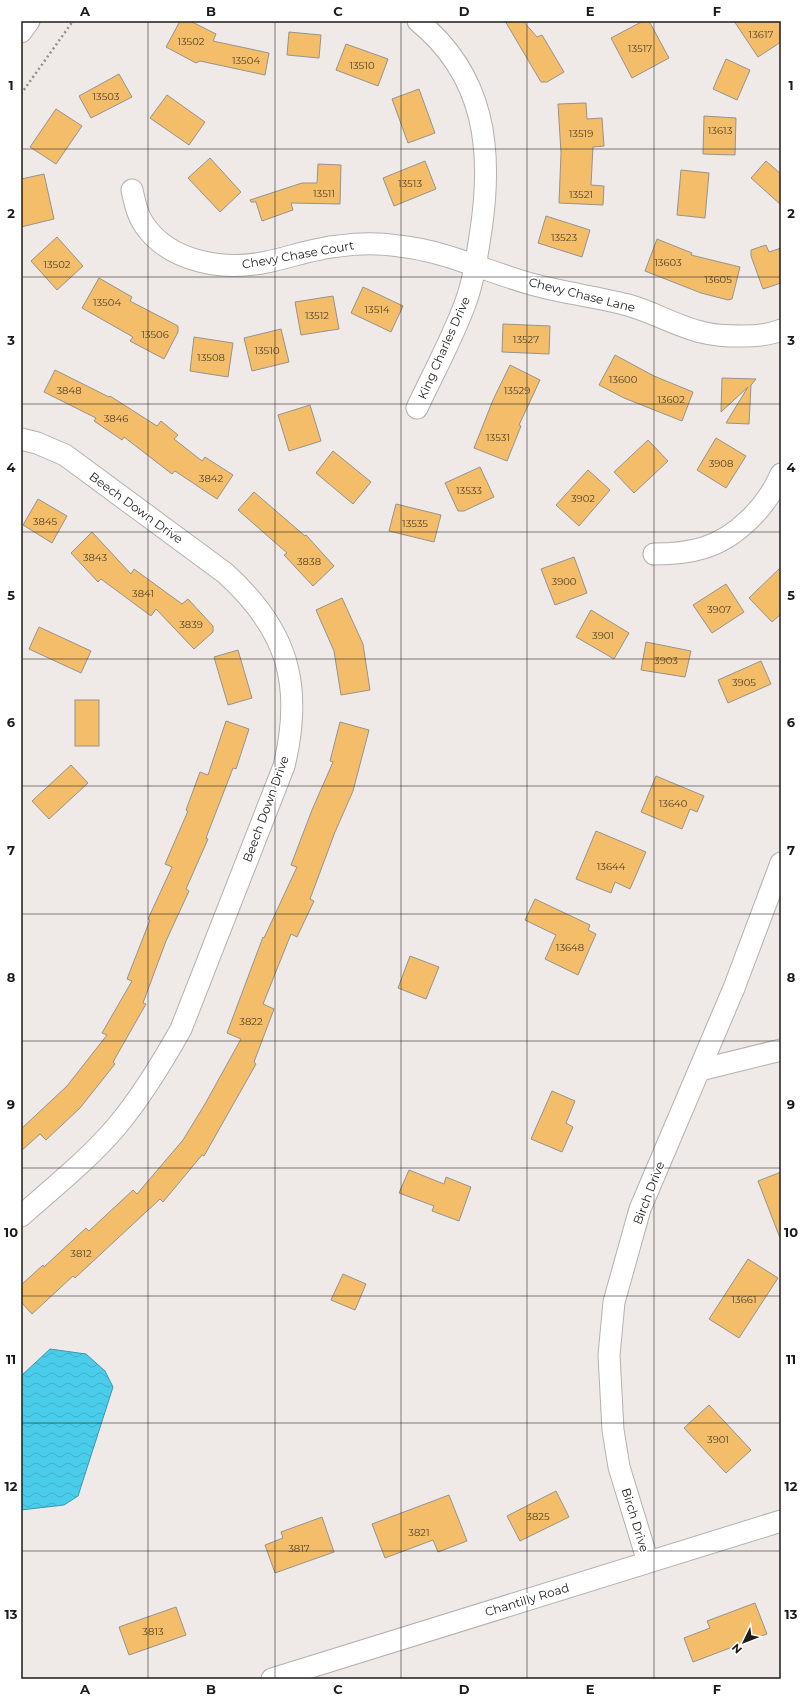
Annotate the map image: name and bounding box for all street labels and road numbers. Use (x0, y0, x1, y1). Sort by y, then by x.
street label: Chevy Chase Court (241, 237, 355, 272)
street label: Chevy Chase Lane (527, 274, 637, 315)
street label: King Charles Drive (414, 294, 473, 401)
street label: Beech Down Drive (87, 469, 186, 547)
street label: Beech Down Drive (239, 754, 292, 864)
street label: Birch Drive (630, 1159, 667, 1226)
street label: Birch Drive (619, 1486, 652, 1554)
street label: Chantilly Road (483, 1580, 571, 1619)

